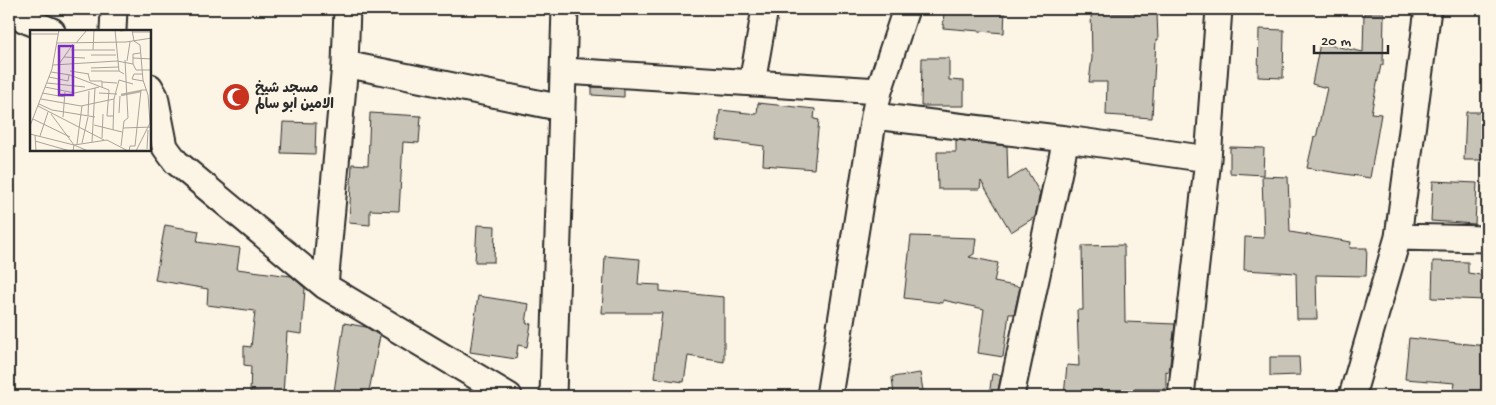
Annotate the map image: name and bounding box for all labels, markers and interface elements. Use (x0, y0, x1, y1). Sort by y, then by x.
scale bar (1314, 22, 1387, 54)
inset map (30, 30, 151, 151)
text: 20 m (1321, 33, 1351, 51)
place label: مسجد شيخ الامين ابو سالم (255, 80, 334, 114)
mosque icon: مسجد شيخ الامين ابو سالم (221, 82, 251, 112)

